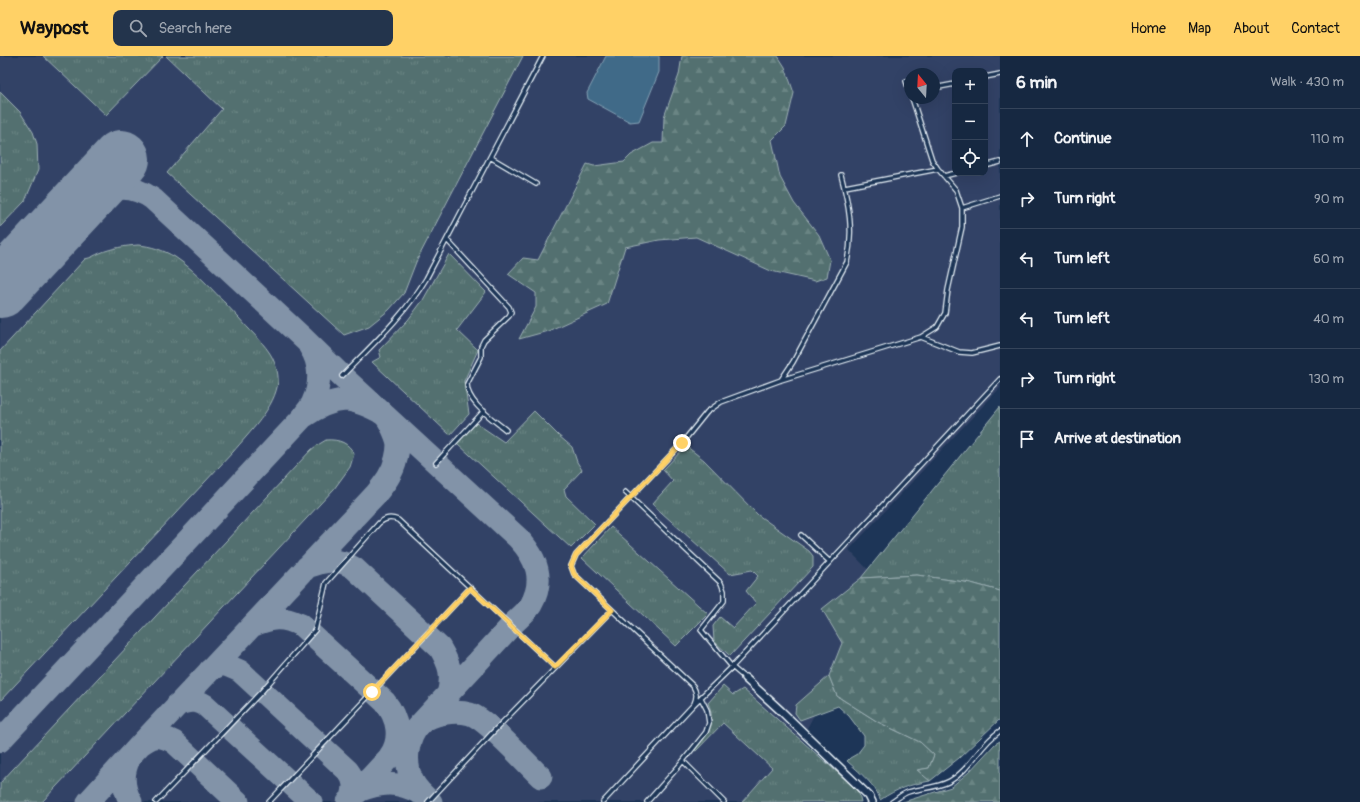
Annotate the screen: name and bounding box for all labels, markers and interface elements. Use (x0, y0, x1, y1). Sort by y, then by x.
search box (113, 10, 393, 46)
text: Waypost (20, 16, 89, 40)
icon: search (127, 17, 149, 39)
text: Search here (159, 19, 232, 38)
text: Home (1131, 20, 1166, 37)
text: Map (1188, 20, 1211, 37)
text: About (1233, 20, 1269, 37)
text: Contact (1291, 20, 1340, 37)
north arrow (904, 68, 940, 104)
map controls (952, 68, 988, 176)
button: + (952, 68, 988, 104)
text: 6 min (1016, 72, 1057, 93)
text: Walk · 430 m (1270, 74, 1344, 90)
button: − (952, 104, 988, 140)
icon: ahead (1016, 128, 1038, 150)
text: Continue (1054, 129, 1112, 148)
text: 110 m (1311, 131, 1344, 147)
button: locate (952, 140, 988, 176)
icon: right (1016, 188, 1038, 210)
text: Turn right (1054, 189, 1115, 208)
text: 90 m (1314, 191, 1344, 207)
icon: left (1016, 248, 1038, 270)
text: Turn left (1054, 249, 1110, 268)
text: 60 m (1313, 251, 1344, 267)
icon: left (1016, 308, 1038, 330)
text: Turn left (1054, 309, 1110, 328)
text: 40 m (1313, 311, 1344, 327)
icon: right (1016, 368, 1038, 390)
text: Turn right (1054, 369, 1115, 388)
text: 130 m (1308, 371, 1344, 387)
icon: arrive (1016, 428, 1038, 450)
text: Arrive at destination (1054, 429, 1181, 448)
route end (673, 434, 691, 452)
route start (363, 683, 381, 701)

